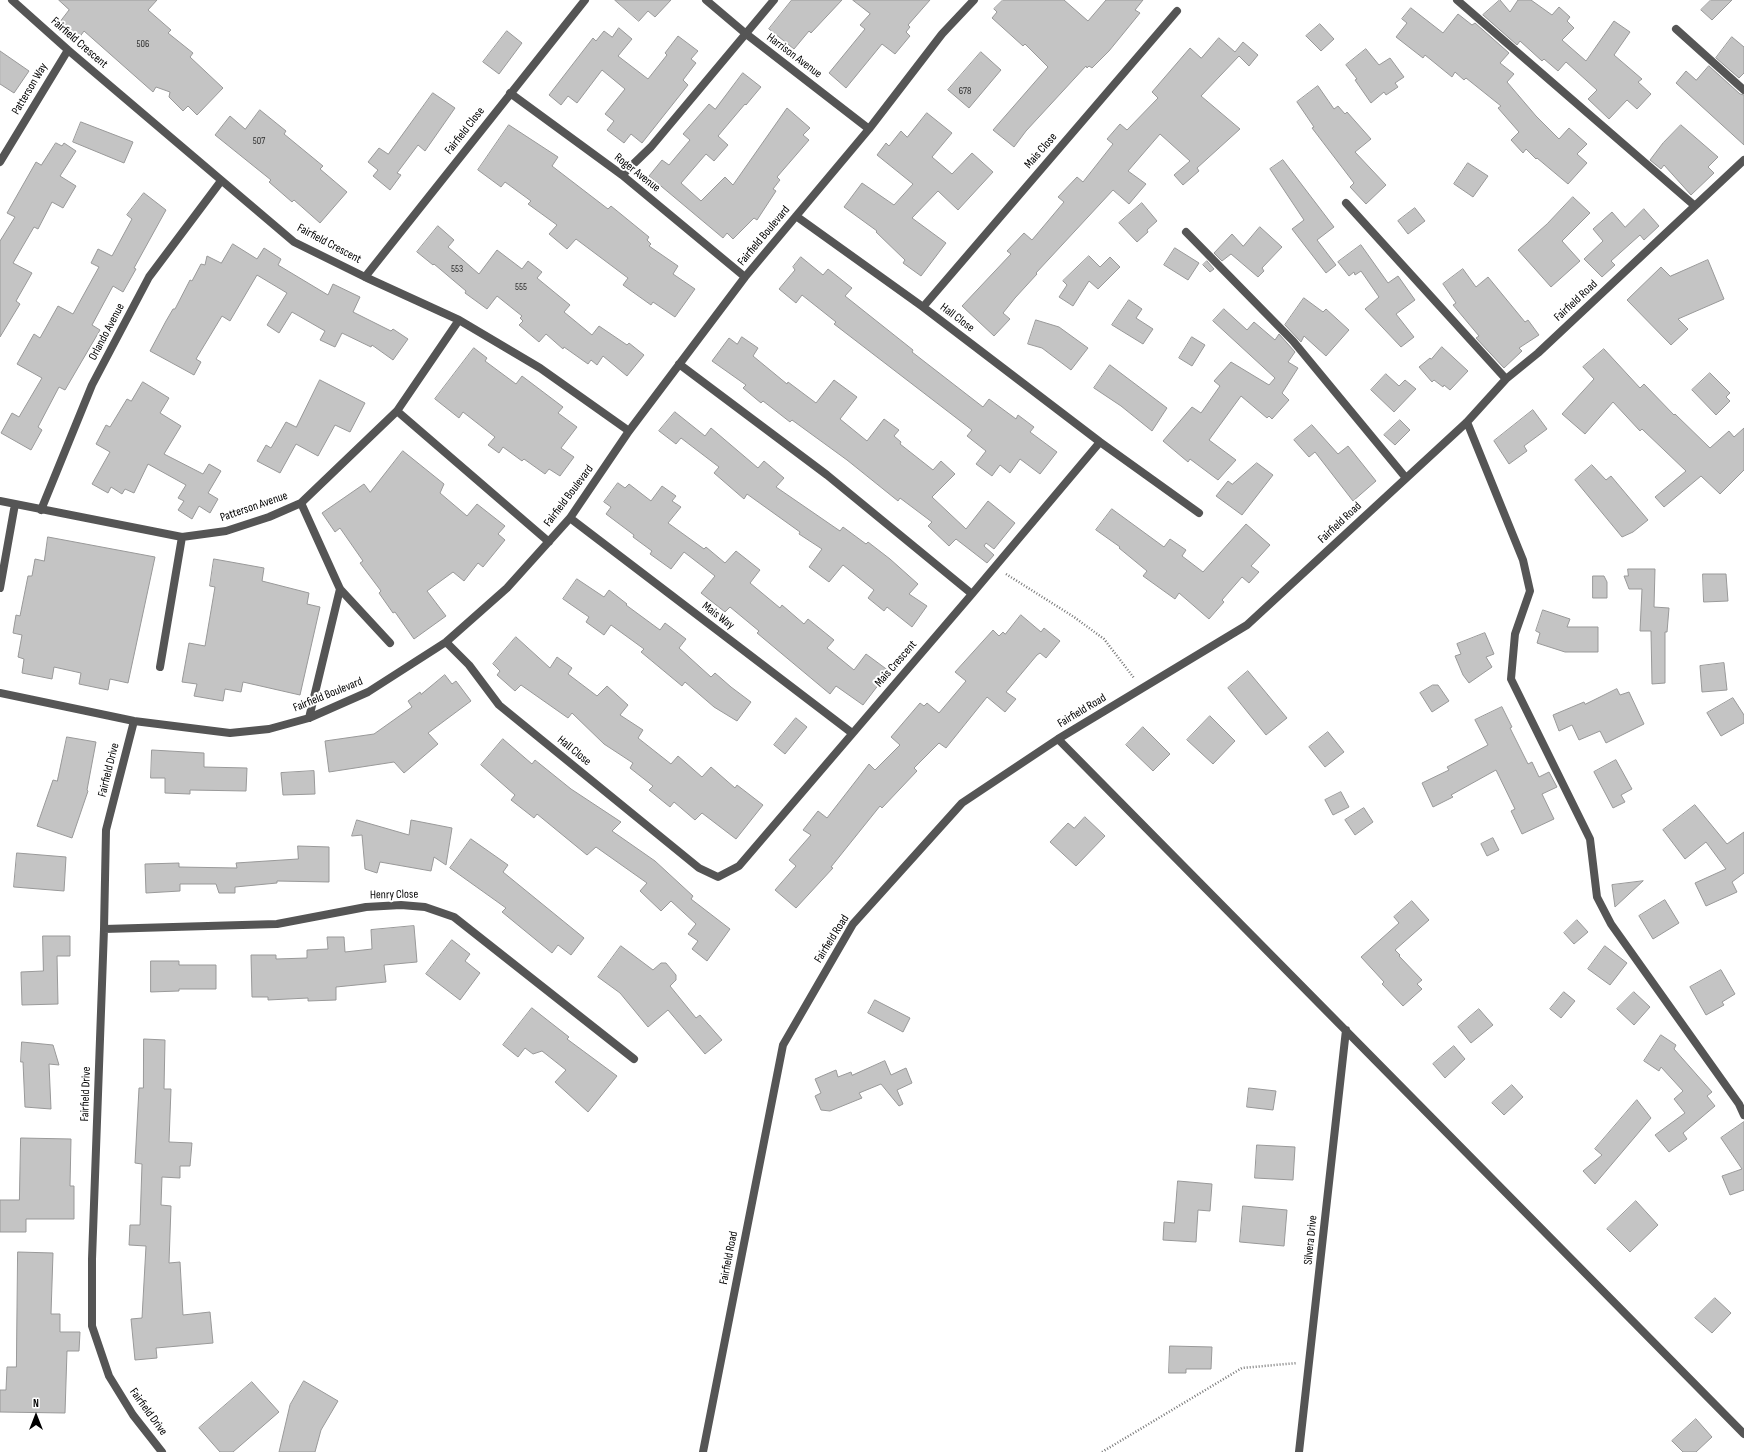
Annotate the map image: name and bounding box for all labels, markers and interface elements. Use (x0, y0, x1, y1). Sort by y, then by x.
street label: Fairfield Crescent (48, 14, 110, 72)
street label: Harrison Avenue (764, 31, 824, 81)
house number: 506 (137, 38, 149, 50)
street label: Patterson Way (9, 61, 51, 117)
house number: 678 (959, 85, 971, 97)
street label: Fairfield Close (442, 104, 488, 158)
street label: Mais Close (1022, 130, 1060, 172)
house number: 507 (253, 135, 265, 147)
street label: Roger Avenue (611, 151, 663, 195)
street label: Fairfield Boulevard (735, 203, 793, 269)
street label: Fairfield Crescent (294, 221, 364, 267)
house number: 553 (451, 263, 463, 275)
street label: Fairfield Road (1551, 277, 1601, 325)
house number: 555 (515, 281, 527, 293)
street label: Hall Close (937, 300, 977, 336)
street label: Orlando Avenue (86, 301, 128, 363)
street label: Fairfield Boulevard (541, 462, 597, 530)
street label: Patterson Avenue (218, 489, 290, 525)
street label: Fairfield Road (1315, 499, 1365, 547)
street label: Mais Way (699, 599, 737, 633)
street label: Mais Crescent (872, 638, 920, 690)
street label: Fairfield Boulevard (291, 675, 365, 715)
street label: Fairfield Road (1055, 691, 1109, 731)
street label: Hall Close (554, 733, 594, 769)
street label: Fairfield Drive (95, 742, 123, 798)
street label: Henry Close (370, 887, 418, 903)
street label: Fairfield Road (812, 912, 852, 966)
street label: Fairfield Drive (78, 1066, 94, 1122)
street label: Silvera Drive (1301, 1215, 1321, 1265)
street label: Fairfield Road (717, 1230, 741, 1286)
street label: Fairfield Drive (126, 1386, 170, 1438)
north arrow (16, 1396, 56, 1436)
text: N (33, 1397, 39, 1410)

